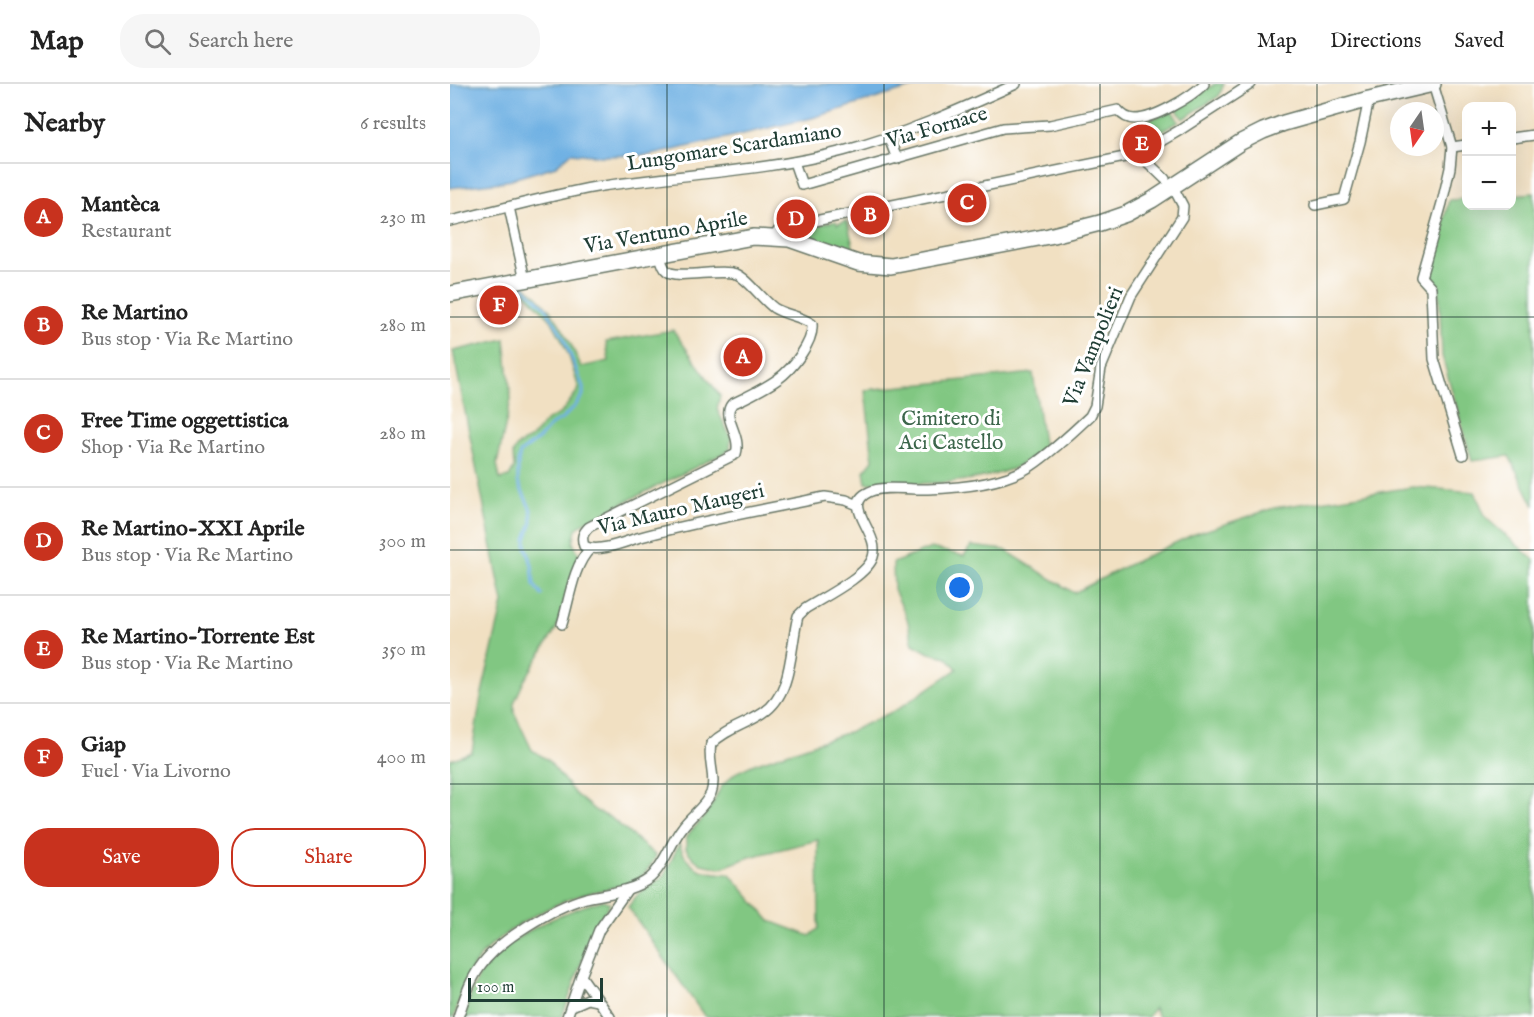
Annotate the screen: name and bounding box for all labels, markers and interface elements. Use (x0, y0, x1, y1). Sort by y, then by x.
search box (120, 14, 540, 68)
text: Map (30, 24, 84, 59)
icon: search (141, 25, 174, 58)
text: Search here (189, 27, 293, 55)
text: Map (1257, 28, 1297, 55)
text: Directions (1330, 28, 1421, 55)
text: Saved (1454, 28, 1504, 55)
street label: Via Fornace (882, 101, 991, 156)
north arrow (1390, 102, 1444, 156)
map controls (1462, 102, 1516, 210)
button: + (1462, 102, 1516, 156)
text: Nearby (24, 107, 105, 140)
text: 6 results (360, 111, 426, 136)
street label: Lungomare Scardamiano (625, 118, 843, 178)
pin: E (1122, 122, 1162, 166)
button: − (1462, 156, 1516, 210)
pin: C (948, 180, 986, 226)
text: Mantèca (81, 191, 159, 219)
pin: B (850, 192, 890, 238)
pin: D (776, 196, 816, 242)
text: A (37, 205, 50, 230)
text: 230 m (380, 205, 426, 230)
street label: Via Ventuno Aprile (581, 205, 750, 261)
text: Restaurant (81, 219, 172, 244)
pin: F (479, 282, 518, 328)
street label: Via Vampolieri (1057, 283, 1130, 412)
text: Re Martino (81, 299, 188, 327)
text: B (37, 313, 50, 338)
text: 280 m (379, 313, 426, 338)
text: Bus stop · Via Re Martino (81, 327, 293, 352)
pin: A (724, 334, 762, 380)
park label: Cimitero di Aci Castello (898, 406, 1003, 457)
text: Free Time oggettistica (81, 407, 288, 435)
text: C (36, 421, 51, 446)
text: 280 m (379, 421, 426, 446)
text: Shop · Via Re Martino (81, 435, 265, 460)
street label: Via Mauro Maugeri (594, 478, 767, 543)
text: Re Martino-XXI Aprile (81, 515, 305, 543)
text: D (35, 529, 52, 554)
text: 300 m (379, 529, 426, 554)
text: Bus stop · Via Re Martino (81, 543, 293, 568)
your location (945, 573, 974, 602)
text: Re Martino-Torrente Est (81, 623, 315, 651)
text: E (37, 637, 50, 662)
text: 350 m (382, 637, 426, 662)
text: Bus stop · Via Re Martino (81, 651, 293, 676)
text: Giap (81, 731, 126, 759)
text: F (37, 745, 50, 770)
text: 400 m (377, 745, 426, 770)
text: Fuel · Via Livorno (81, 759, 231, 784)
button: Save (24, 828, 219, 887)
button: Share (231, 828, 426, 887)
scale bar (468, 975, 603, 1002)
text: 100 m (477, 978, 514, 998)

